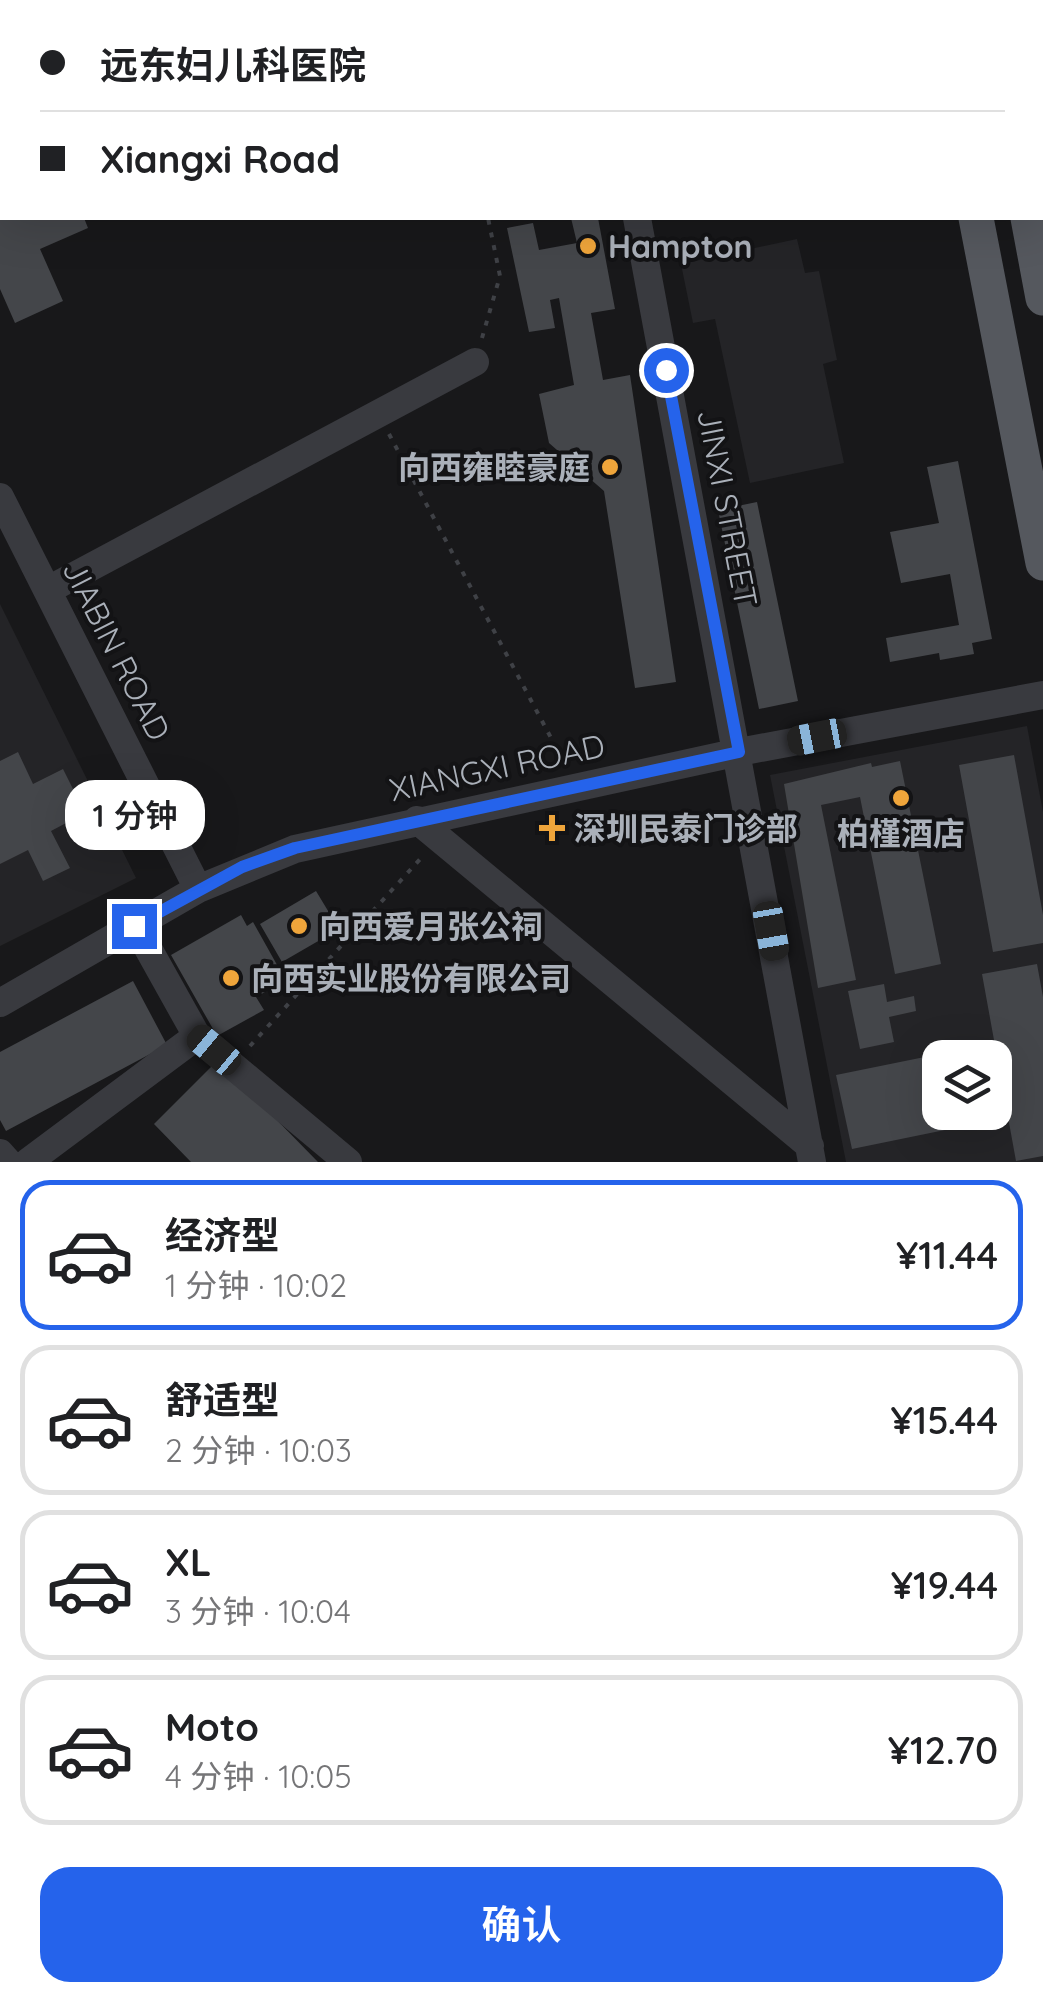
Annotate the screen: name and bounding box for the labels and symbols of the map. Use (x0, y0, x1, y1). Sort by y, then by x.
place label: Hampton (608, 226, 753, 266)
marker: Hampton (577, 235, 599, 257)
route start (644, 348, 689, 393)
street label: JINXI STREET (689, 406, 767, 610)
place label: 向西雍睦豪庭 (398, 447, 590, 487)
marker: 向西雍睦豪庭 (599, 456, 621, 478)
street label: JIABIN ROAD (54, 553, 180, 747)
car (785, 717, 849, 757)
street label: XIANGXI ROAD (386, 725, 608, 809)
callout: 1 分钟 (64, 781, 204, 851)
marker: 柏槿酒店 (890, 787, 912, 809)
place label: 深圳民泰门诊部 (574, 808, 798, 848)
place label: 柏槿酒店 (837, 813, 965, 853)
marker: 深圳民泰门诊部 (539, 815, 565, 841)
car (751, 899, 791, 963)
route end (112, 904, 157, 949)
place label: 向西爱月张公祠 (319, 906, 543, 946)
marker: 向西爱月张公祠 (288, 915, 310, 937)
place label: 向西实业股份有限公司 (251, 958, 571, 998)
marker: 向西实业股份有限公司 (220, 967, 242, 989)
car (181, 1019, 247, 1081)

